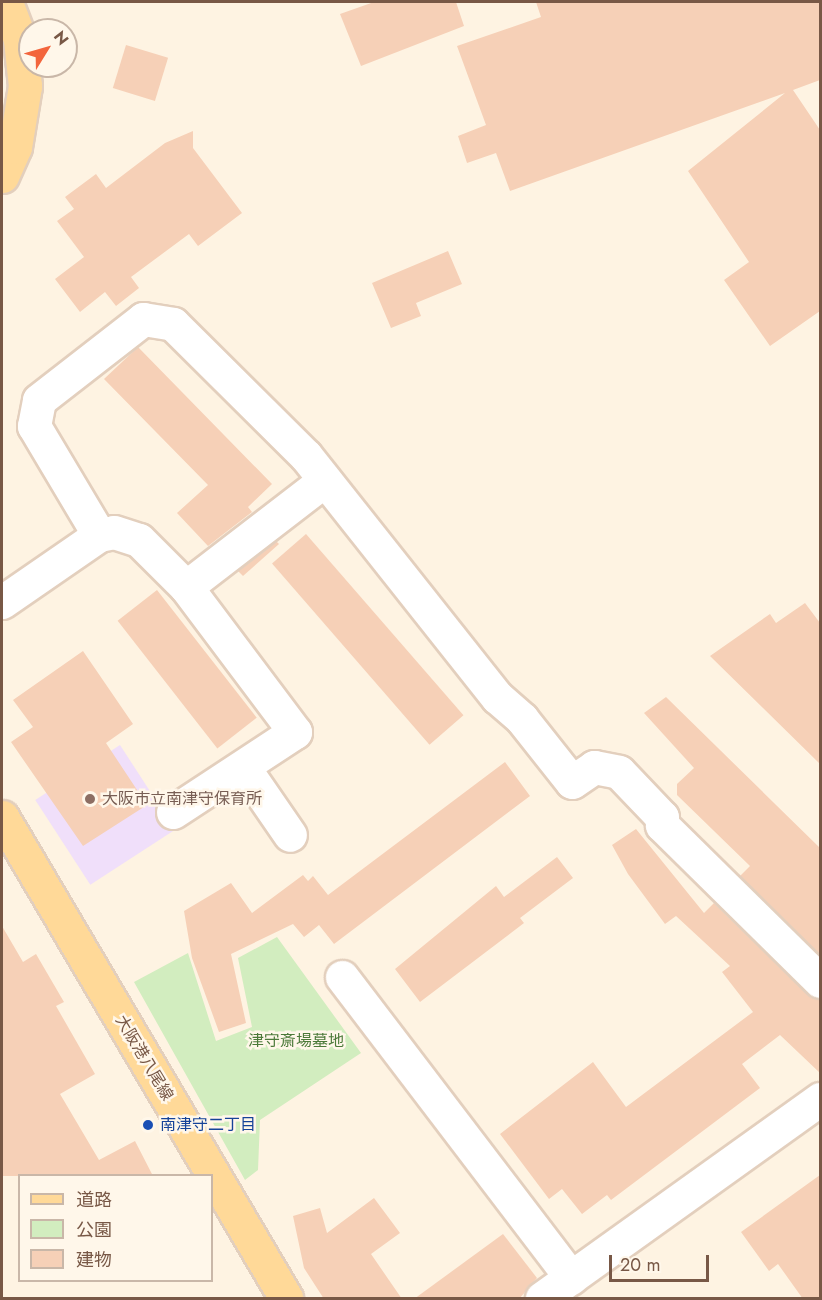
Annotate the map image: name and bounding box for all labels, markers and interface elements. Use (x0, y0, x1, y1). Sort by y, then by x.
north arrow (18, 18, 78, 78)
text: N (48, 26, 74, 50)
place label: 大阪市立南津守保育所 (102, 789, 262, 809)
marker: 大阪市立南津守保育所 (83, 792, 97, 806)
street label: 大阪港八尾線 (111, 1012, 177, 1104)
park label: 津守斎場墓地 (248, 1031, 344, 1051)
place label: 南津守二丁目 (160, 1115, 256, 1135)
marker: 南津守二丁目 (141, 1118, 155, 1132)
legend (18, 1174, 213, 1282)
text: 道路 (76, 1187, 112, 1213)
text: 公園 (76, 1217, 112, 1243)
scale bar (612, 1243, 712, 1281)
text: 建物 (76, 1247, 112, 1273)
text: 20 m (620, 1252, 660, 1278)

